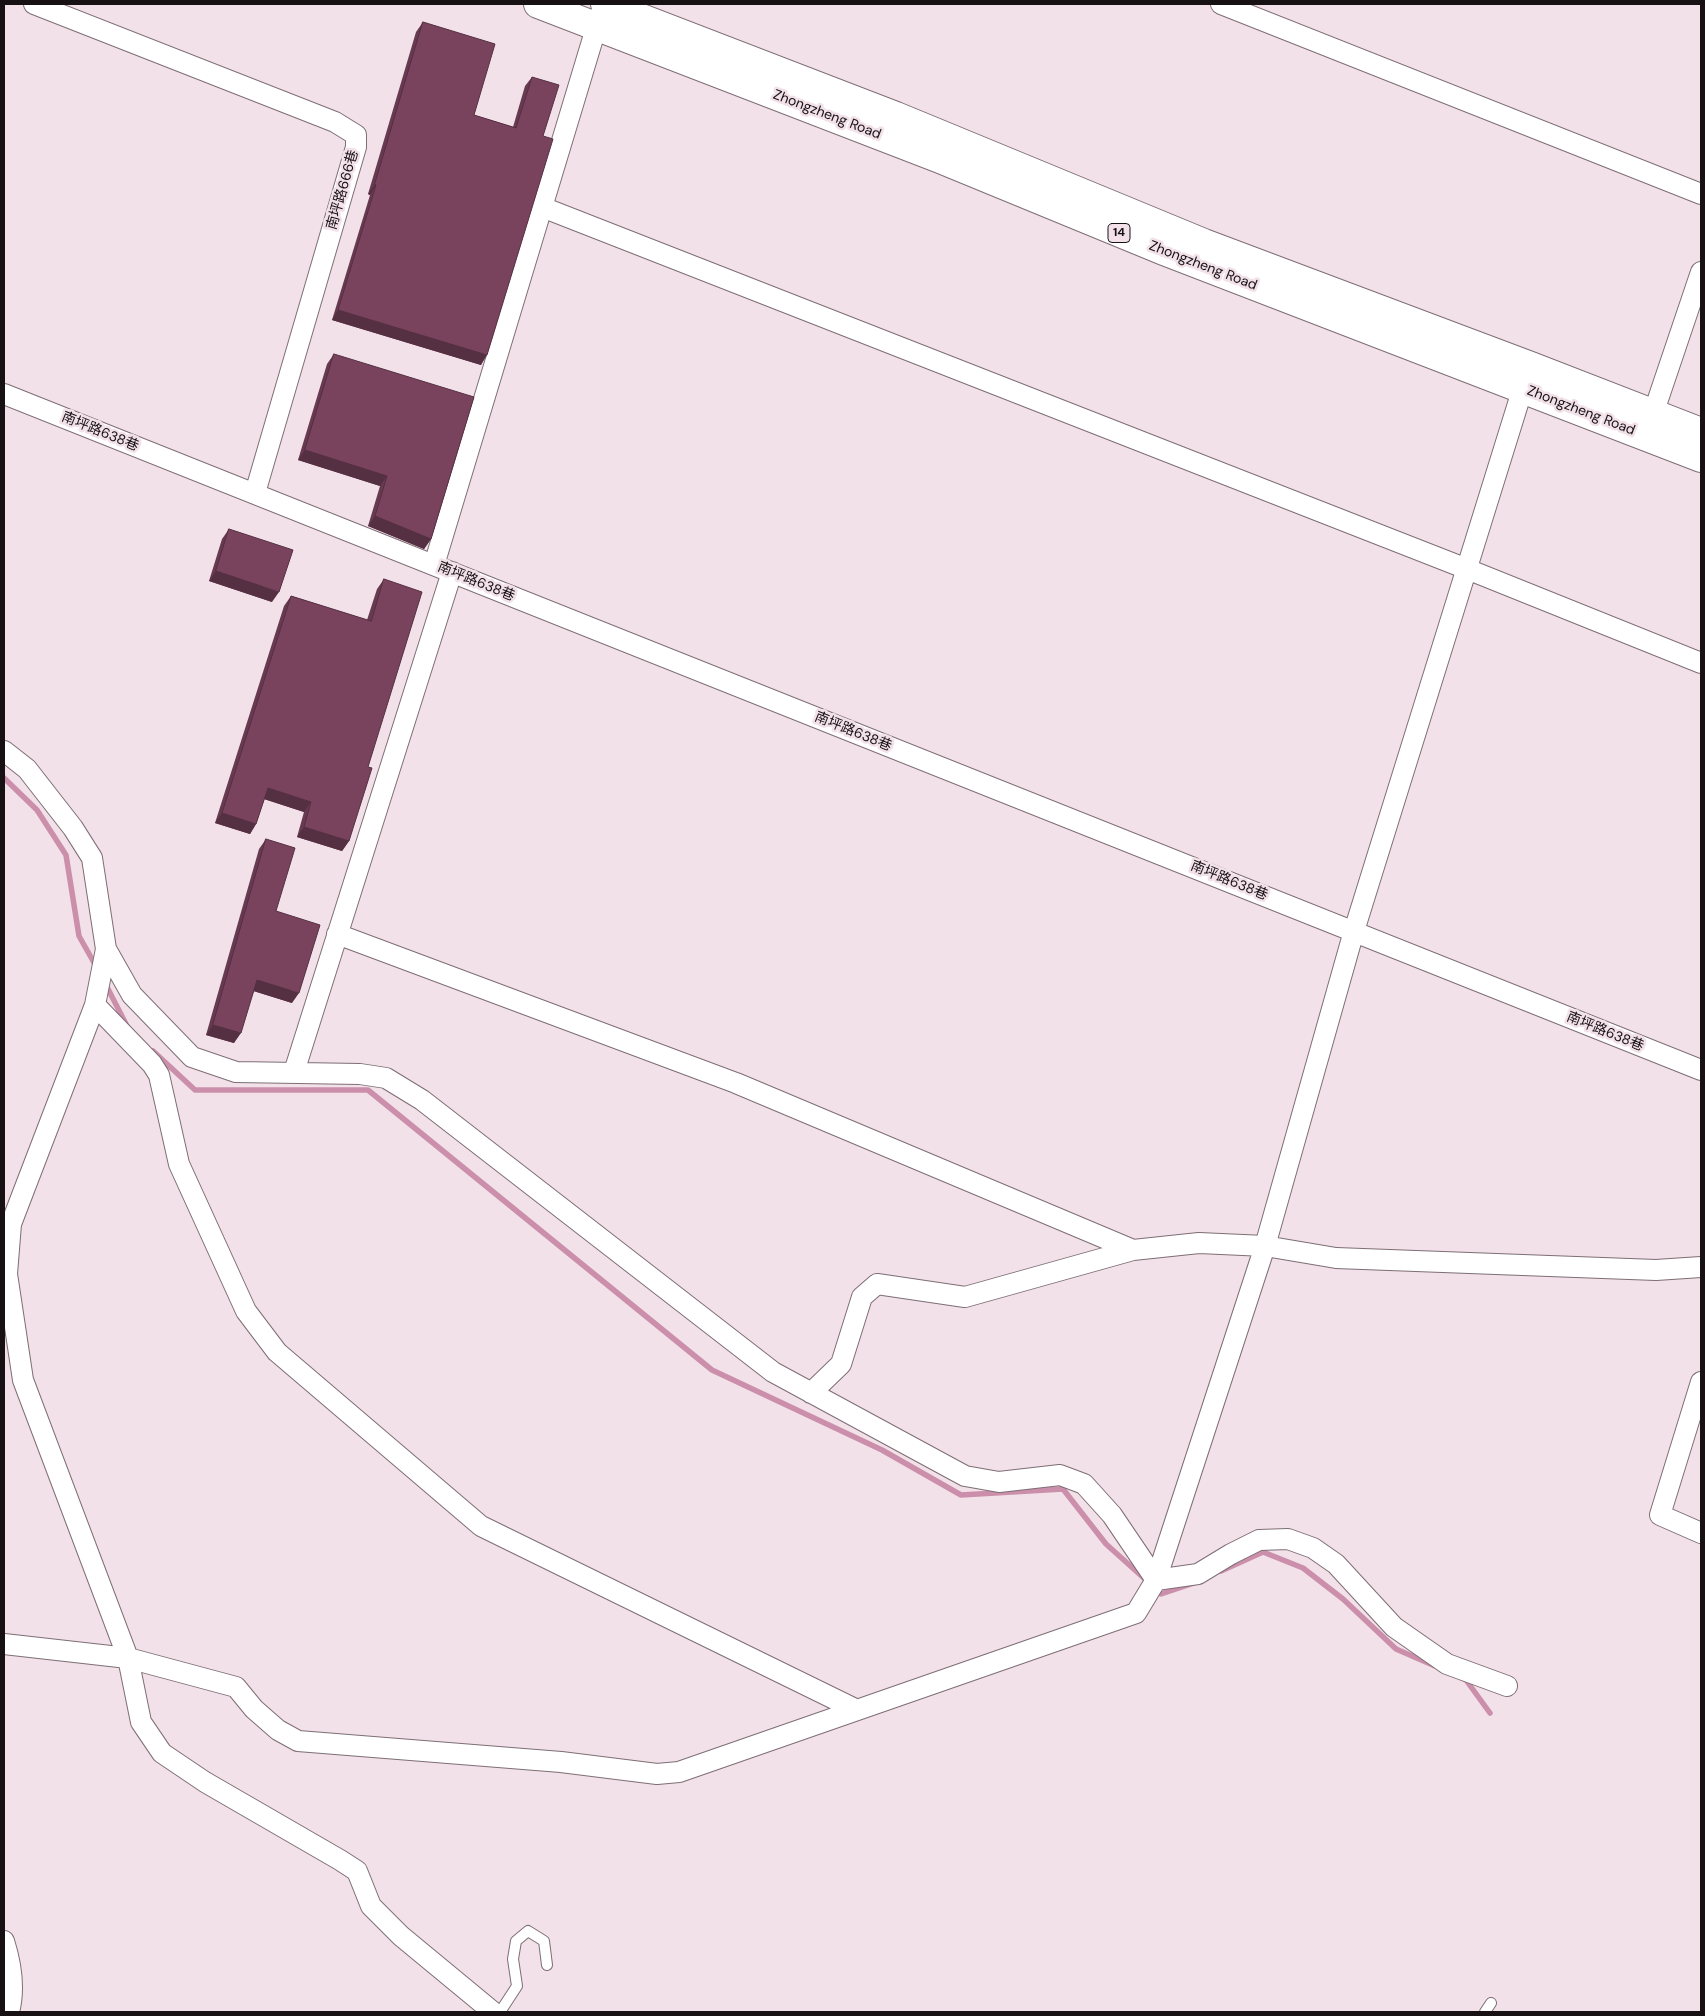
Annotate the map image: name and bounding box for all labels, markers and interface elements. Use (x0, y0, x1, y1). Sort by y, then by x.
street label: Zhongzheng Road (771, 87, 883, 143)
street label: 南坪路666巷 (324, 148, 362, 232)
road number: 14 (1108, 224, 1130, 242)
street label: Zhongzheng Road (1147, 238, 1259, 294)
street label: Zhongzheng Road (1525, 383, 1637, 439)
street label: 南坪路638巷 (59, 409, 141, 455)
street label: 南坪路638巷 (435, 559, 517, 605)
street label: 南坪路638巷 (812, 709, 894, 755)
street label: 南坪路638巷 (1188, 858, 1270, 904)
street label: 南坪路638巷 (1564, 1009, 1646, 1055)

